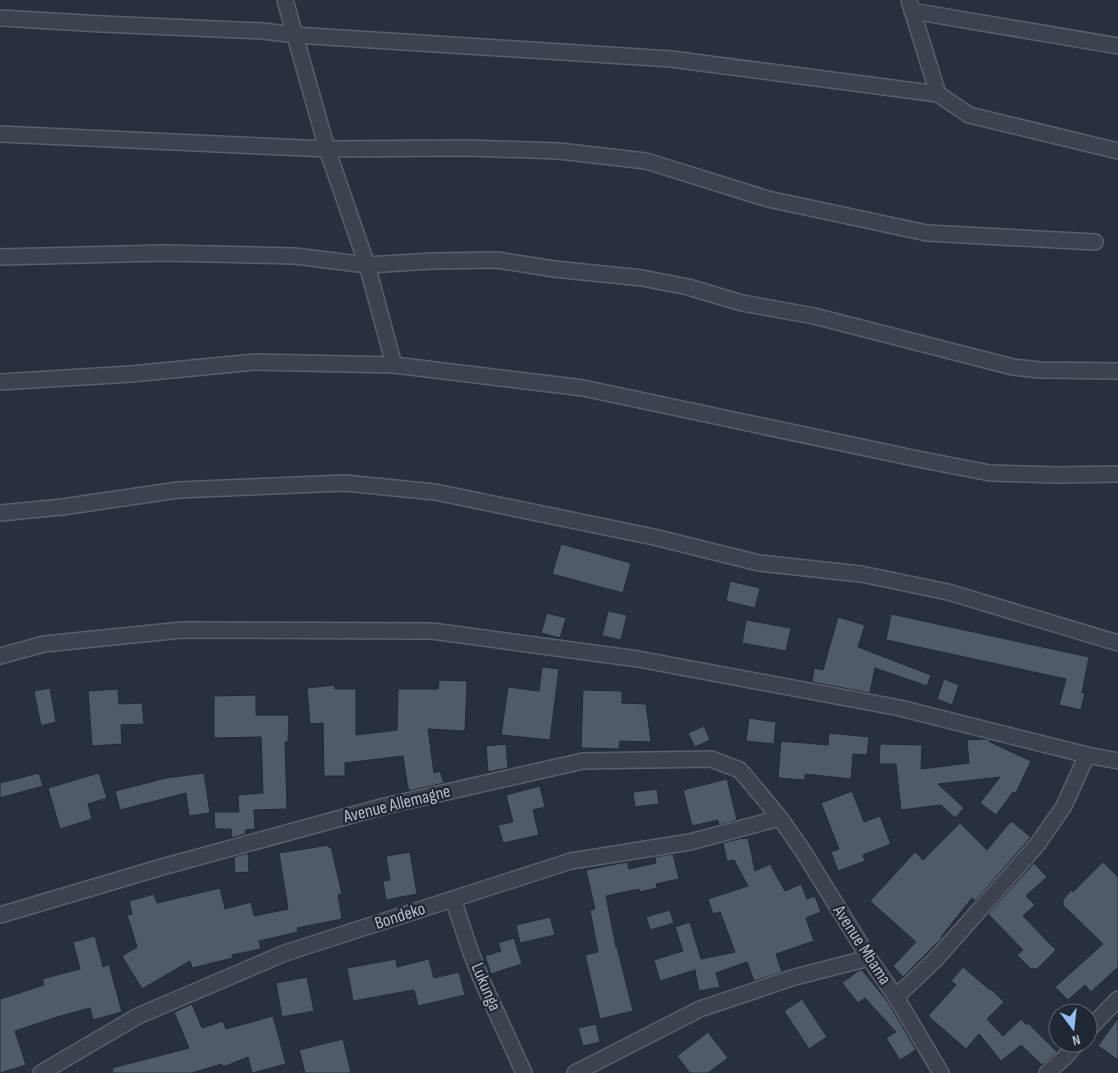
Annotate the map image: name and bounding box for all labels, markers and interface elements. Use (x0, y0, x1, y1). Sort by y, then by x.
street label: Avenue Allemagne (340, 781, 453, 828)
street label: Bondeko (372, 898, 428, 934)
street label: Avenue Mbama (828, 901, 895, 989)
street label: Lukunga (467, 960, 505, 1014)
north arrow (1048, 1003, 1098, 1053)
text: N (1070, 1031, 1082, 1049)

